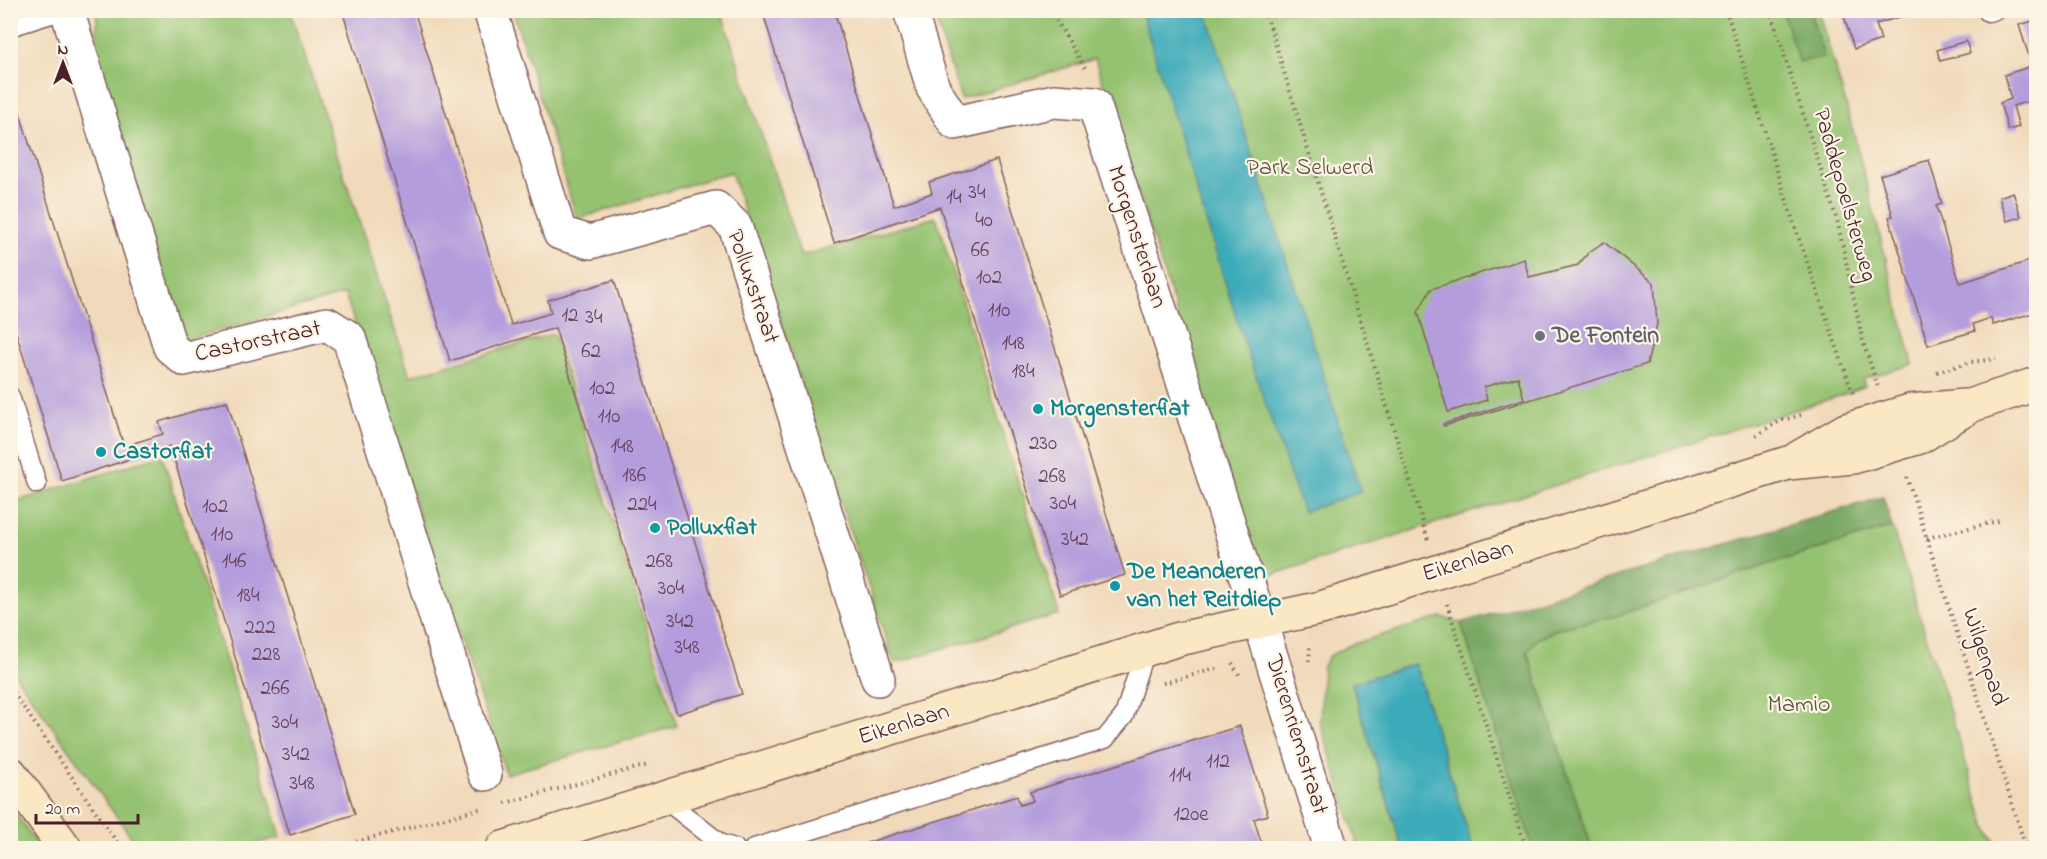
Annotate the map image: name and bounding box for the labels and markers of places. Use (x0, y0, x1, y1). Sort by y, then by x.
place label: De Fontein (1551, 319, 1659, 354)
marker: De Fontein (1533, 329, 1547, 343)
place label: Morgensterflat (1050, 392, 1190, 428)
marker: Morgensterflat (1031, 402, 1045, 416)
place label: Castorflat (113, 435, 213, 470)
marker: Castorflat (94, 445, 108, 459)
place label: Polluxflat (667, 511, 758, 546)
marker: Polluxflat (648, 521, 662, 535)
place label: De Meanderen van het Reitdiep (1126, 555, 1281, 618)
marker: De Meanderen van het Reitdiep (1108, 579, 1122, 593)

